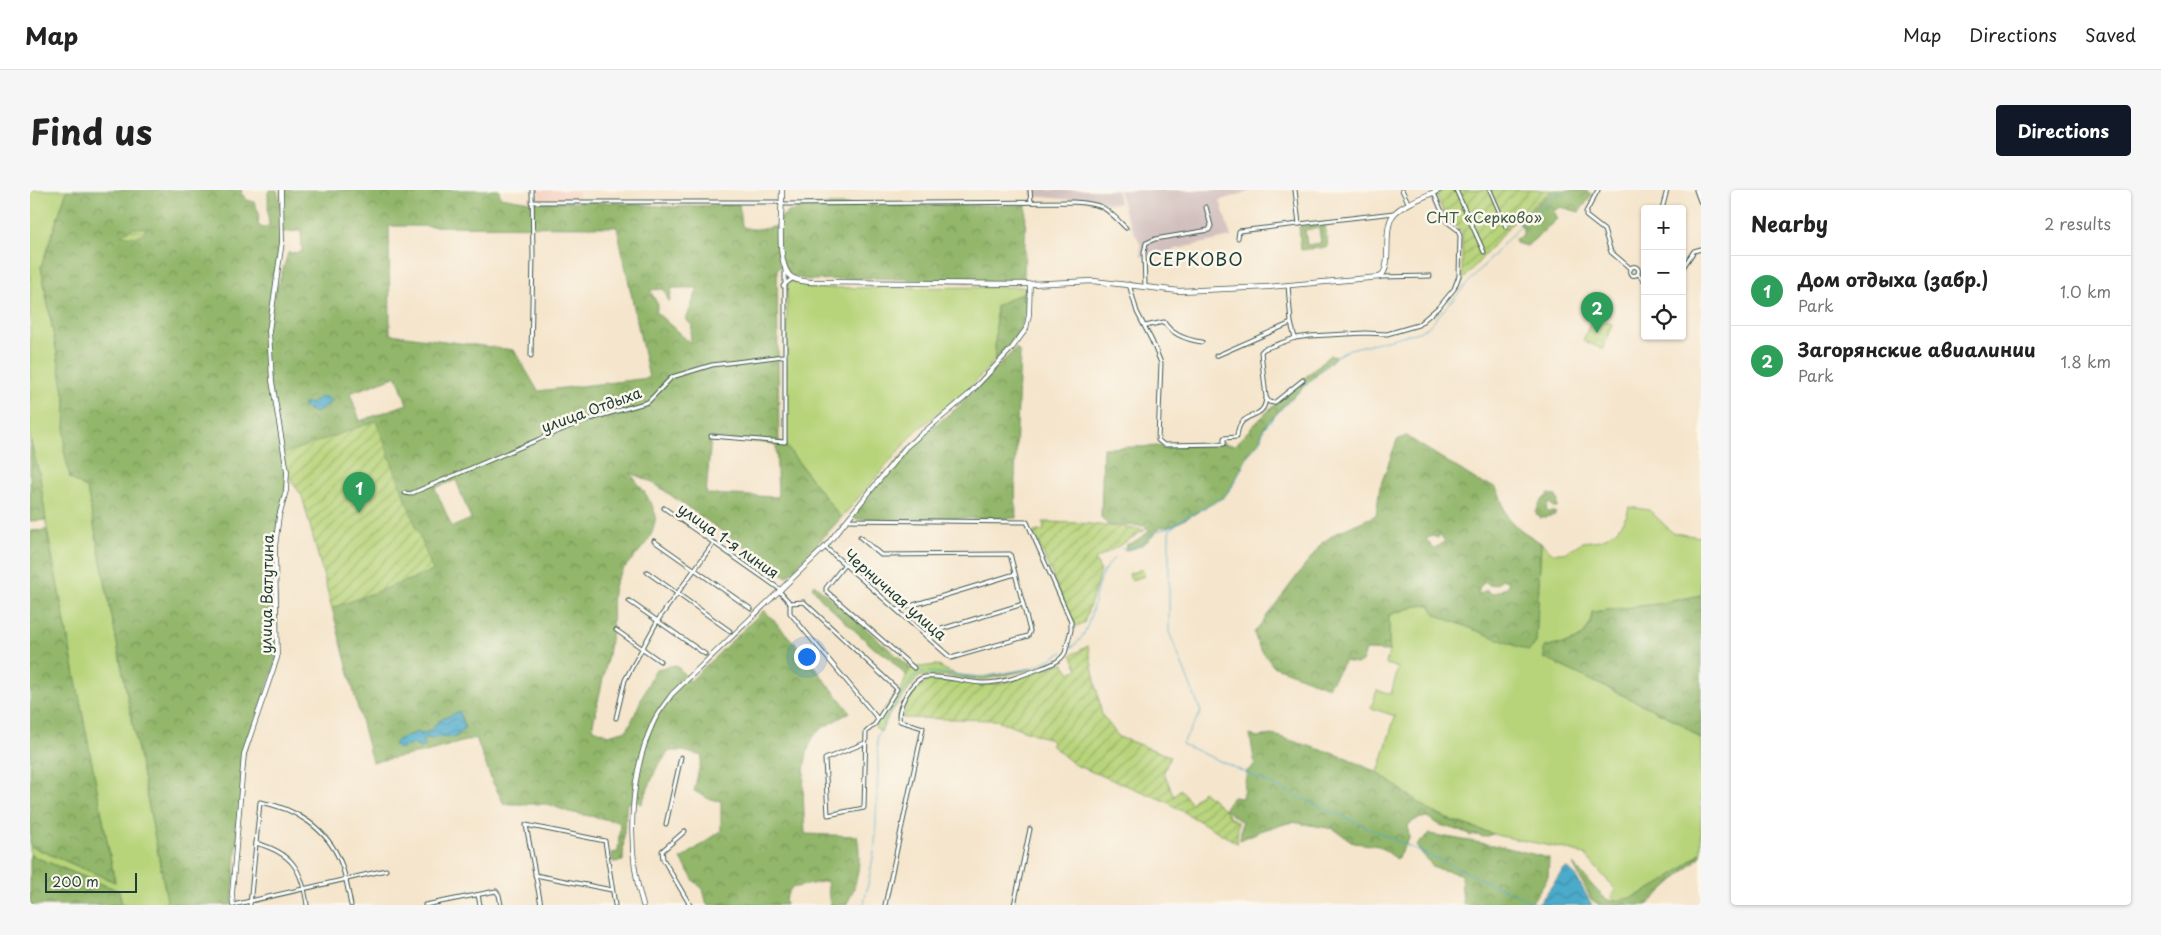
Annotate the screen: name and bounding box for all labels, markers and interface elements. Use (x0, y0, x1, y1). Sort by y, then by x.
text: Map (25, 17, 78, 53)
text: Map (1903, 21, 1941, 48)
text: Directions (1969, 21, 2057, 48)
text: Saved (2085, 21, 2136, 48)
text: Find us (30, 104, 152, 157)
button: Directions (1996, 105, 2131, 156)
park label: СНТ «Серково» (1426, 205, 1542, 228)
map controls (1641, 205, 1686, 340)
button: + (1641, 205, 1686, 250)
text: Nearby (1751, 207, 1828, 239)
text: 2 results (2044, 211, 2111, 235)
district label: СЕРКОВО (1148, 245, 1244, 272)
button: − (1641, 250, 1686, 295)
text: Дом отдыха (забр.) (1798, 265, 1988, 293)
text: 1 (1763, 279, 1771, 303)
text: 1.0 km (2060, 279, 2111, 303)
pin: 2 (1581, 292, 1613, 333)
text: Park (1798, 293, 1834, 317)
button: locate (1641, 295, 1686, 340)
text: Загорянские авиалинии (1798, 335, 2036, 363)
text: 2 (1761, 349, 1773, 373)
text: 1.8 km (2060, 349, 2111, 373)
text: Park (1798, 363, 1834, 387)
street label: улица Отдыха (538, 380, 645, 438)
pin: 1 (343, 472, 375, 513)
street label: улица 1-я линия (674, 496, 784, 584)
street label: улица Ватутина (253, 533, 279, 654)
street label: Черничная улица (839, 543, 953, 646)
your location (794, 644, 820, 670)
scale bar (45, 870, 138, 893)
text: 200 m (52, 871, 99, 892)

